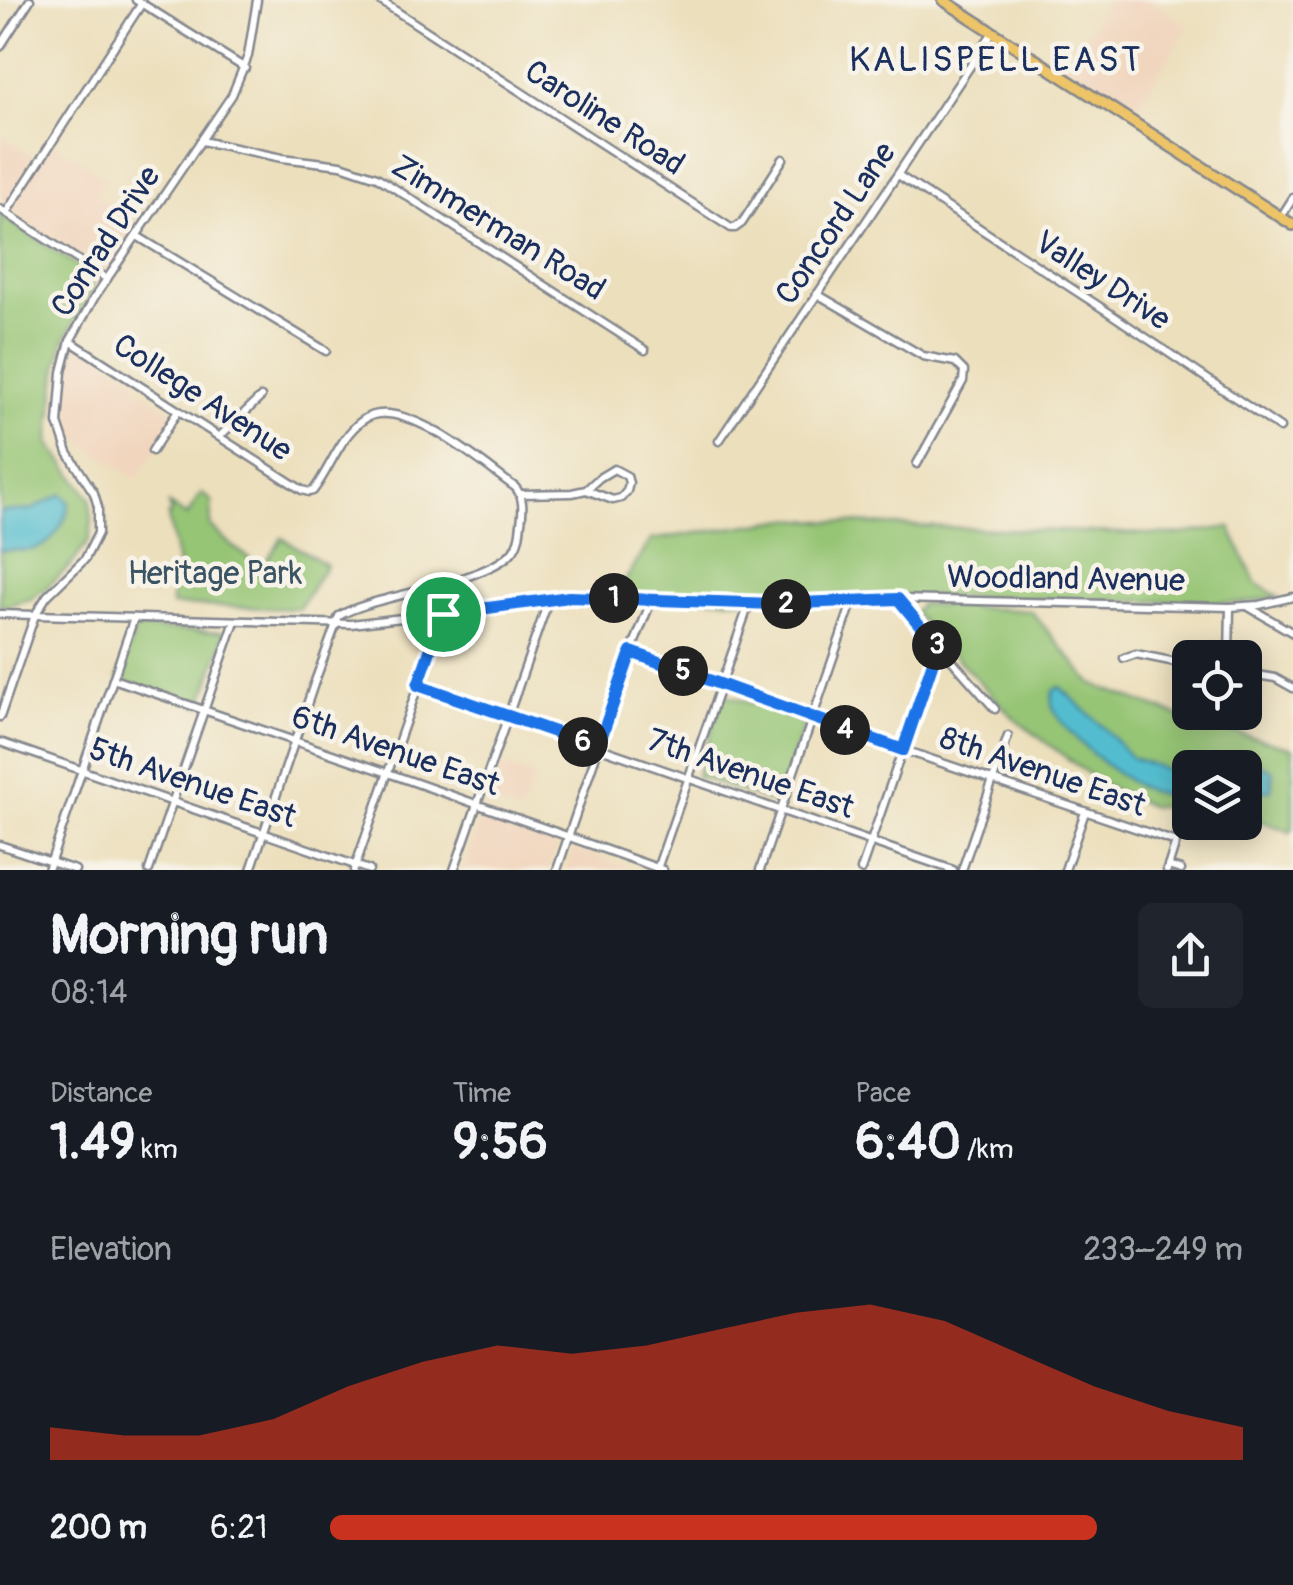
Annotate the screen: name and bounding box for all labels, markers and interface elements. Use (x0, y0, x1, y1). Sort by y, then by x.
district label: KALISPELL EAST (849, 38, 1143, 82)
street label: Caroline Road (517, 51, 692, 184)
street label: Concord Lane (767, 135, 905, 312)
street label: Zimmerman Road (384, 146, 613, 310)
street label: Conrad Drive (42, 158, 170, 325)
street label: Valley Drive (1027, 222, 1178, 340)
street label: College Avenue (106, 325, 300, 471)
park label: Heritage Park (128, 554, 302, 594)
street label: Woodland Avenue (947, 557, 1186, 601)
pin (401, 572, 486, 657)
pin: 1 (589, 573, 639, 623)
pin: 2 (761, 579, 811, 629)
text: 1 (609, 580, 619, 615)
text: 2 (778, 586, 794, 621)
icon: arrive (416, 587, 471, 642)
pin: 3 (912, 620, 962, 670)
text: 3 (929, 627, 945, 662)
map controls (1172, 640, 1262, 840)
button: locate (1172, 640, 1262, 730)
pin: 5 (658, 646, 708, 696)
text: 5 (675, 653, 691, 688)
street label: 6th Avenue East (286, 697, 505, 805)
pin: 4 (820, 705, 870, 755)
text: 4 (837, 712, 853, 747)
pin: 6 (558, 717, 608, 767)
street label: 8th Avenue East (935, 718, 1151, 826)
street label: 7th Avenue East (642, 720, 859, 828)
text: 6 (575, 724, 591, 759)
street label: 5th Avenue East (84, 729, 302, 837)
button: layers (1172, 750, 1262, 840)
text: Morning run (50, 901, 328, 970)
button: share (1138, 903, 1243, 1008)
text: 08:14 (50, 973, 128, 1013)
text: Distance (50, 1076, 152, 1111)
text: Time (453, 1076, 511, 1111)
text: Pace (855, 1076, 911, 1111)
text: 1.49 (50, 1111, 135, 1174)
text: 9:56 (453, 1111, 548, 1174)
text: 6:40 (855, 1111, 961, 1174)
text: km (135, 1132, 178, 1167)
text: /km (961, 1132, 1014, 1167)
text: Elevation (50, 1230, 172, 1270)
text: 233–249 m (1083, 1230, 1243, 1270)
text: 200 m (50, 1508, 147, 1548)
text: 6:21 (210, 1508, 268, 1548)

